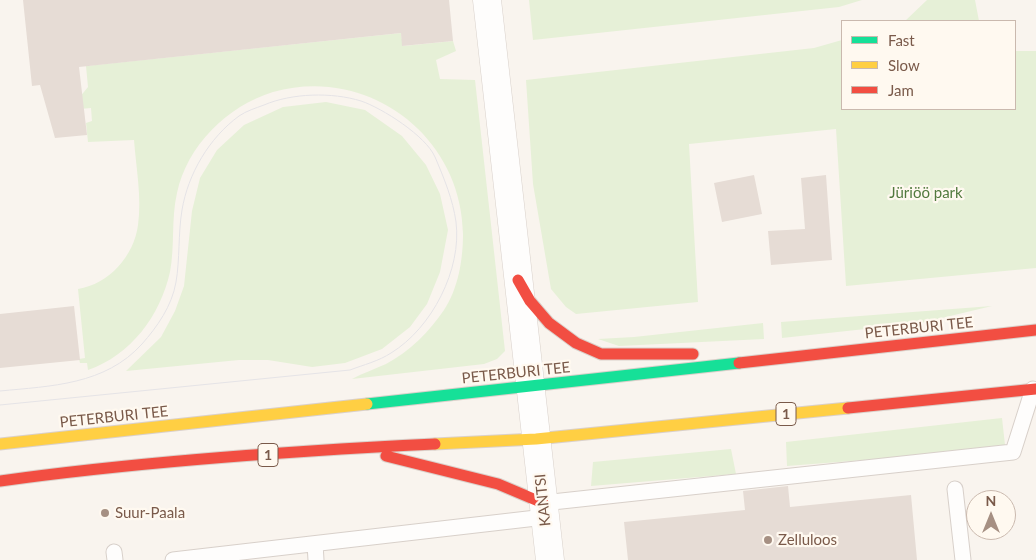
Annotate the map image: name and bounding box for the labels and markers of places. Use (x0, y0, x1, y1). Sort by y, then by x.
place label: Suur-Paala (115, 504, 185, 522)
marker: Suur-Paala (99, 507, 111, 519)
place label: Zelluloos (778, 531, 837, 549)
marker: Zelluloos (762, 534, 774, 546)

